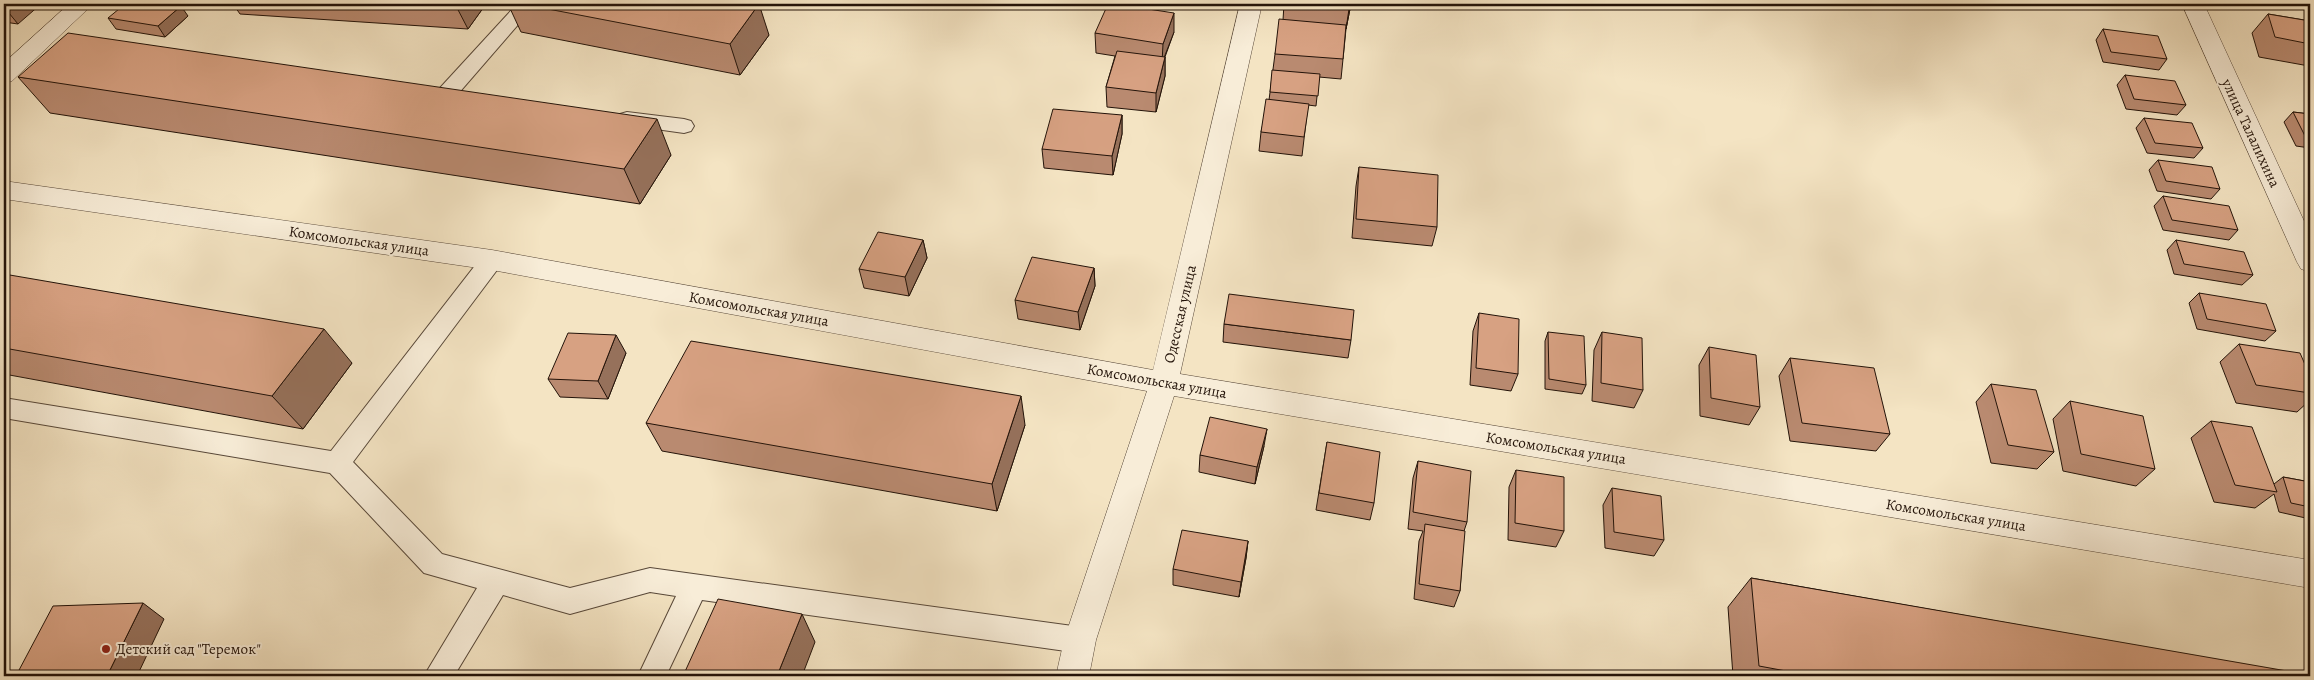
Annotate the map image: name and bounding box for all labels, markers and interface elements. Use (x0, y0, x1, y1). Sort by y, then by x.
street label: улица Талалихина (2217, 74, 2285, 191)
street label: Комсомольская улица (287, 221, 431, 261)
street label: Одесская улица (1159, 263, 1201, 365)
street label: Комсомольская улица (687, 287, 831, 331)
street label: Комсомольская улица (1085, 359, 1229, 403)
street label: Комсомольская улица (1484, 427, 1628, 469)
street label: Комсомольская улица (1884, 494, 2028, 536)
place label: Детский сад "Теремок" (116, 639, 261, 659)
marker: Детский сад "Теремок" (100, 643, 112, 655)

